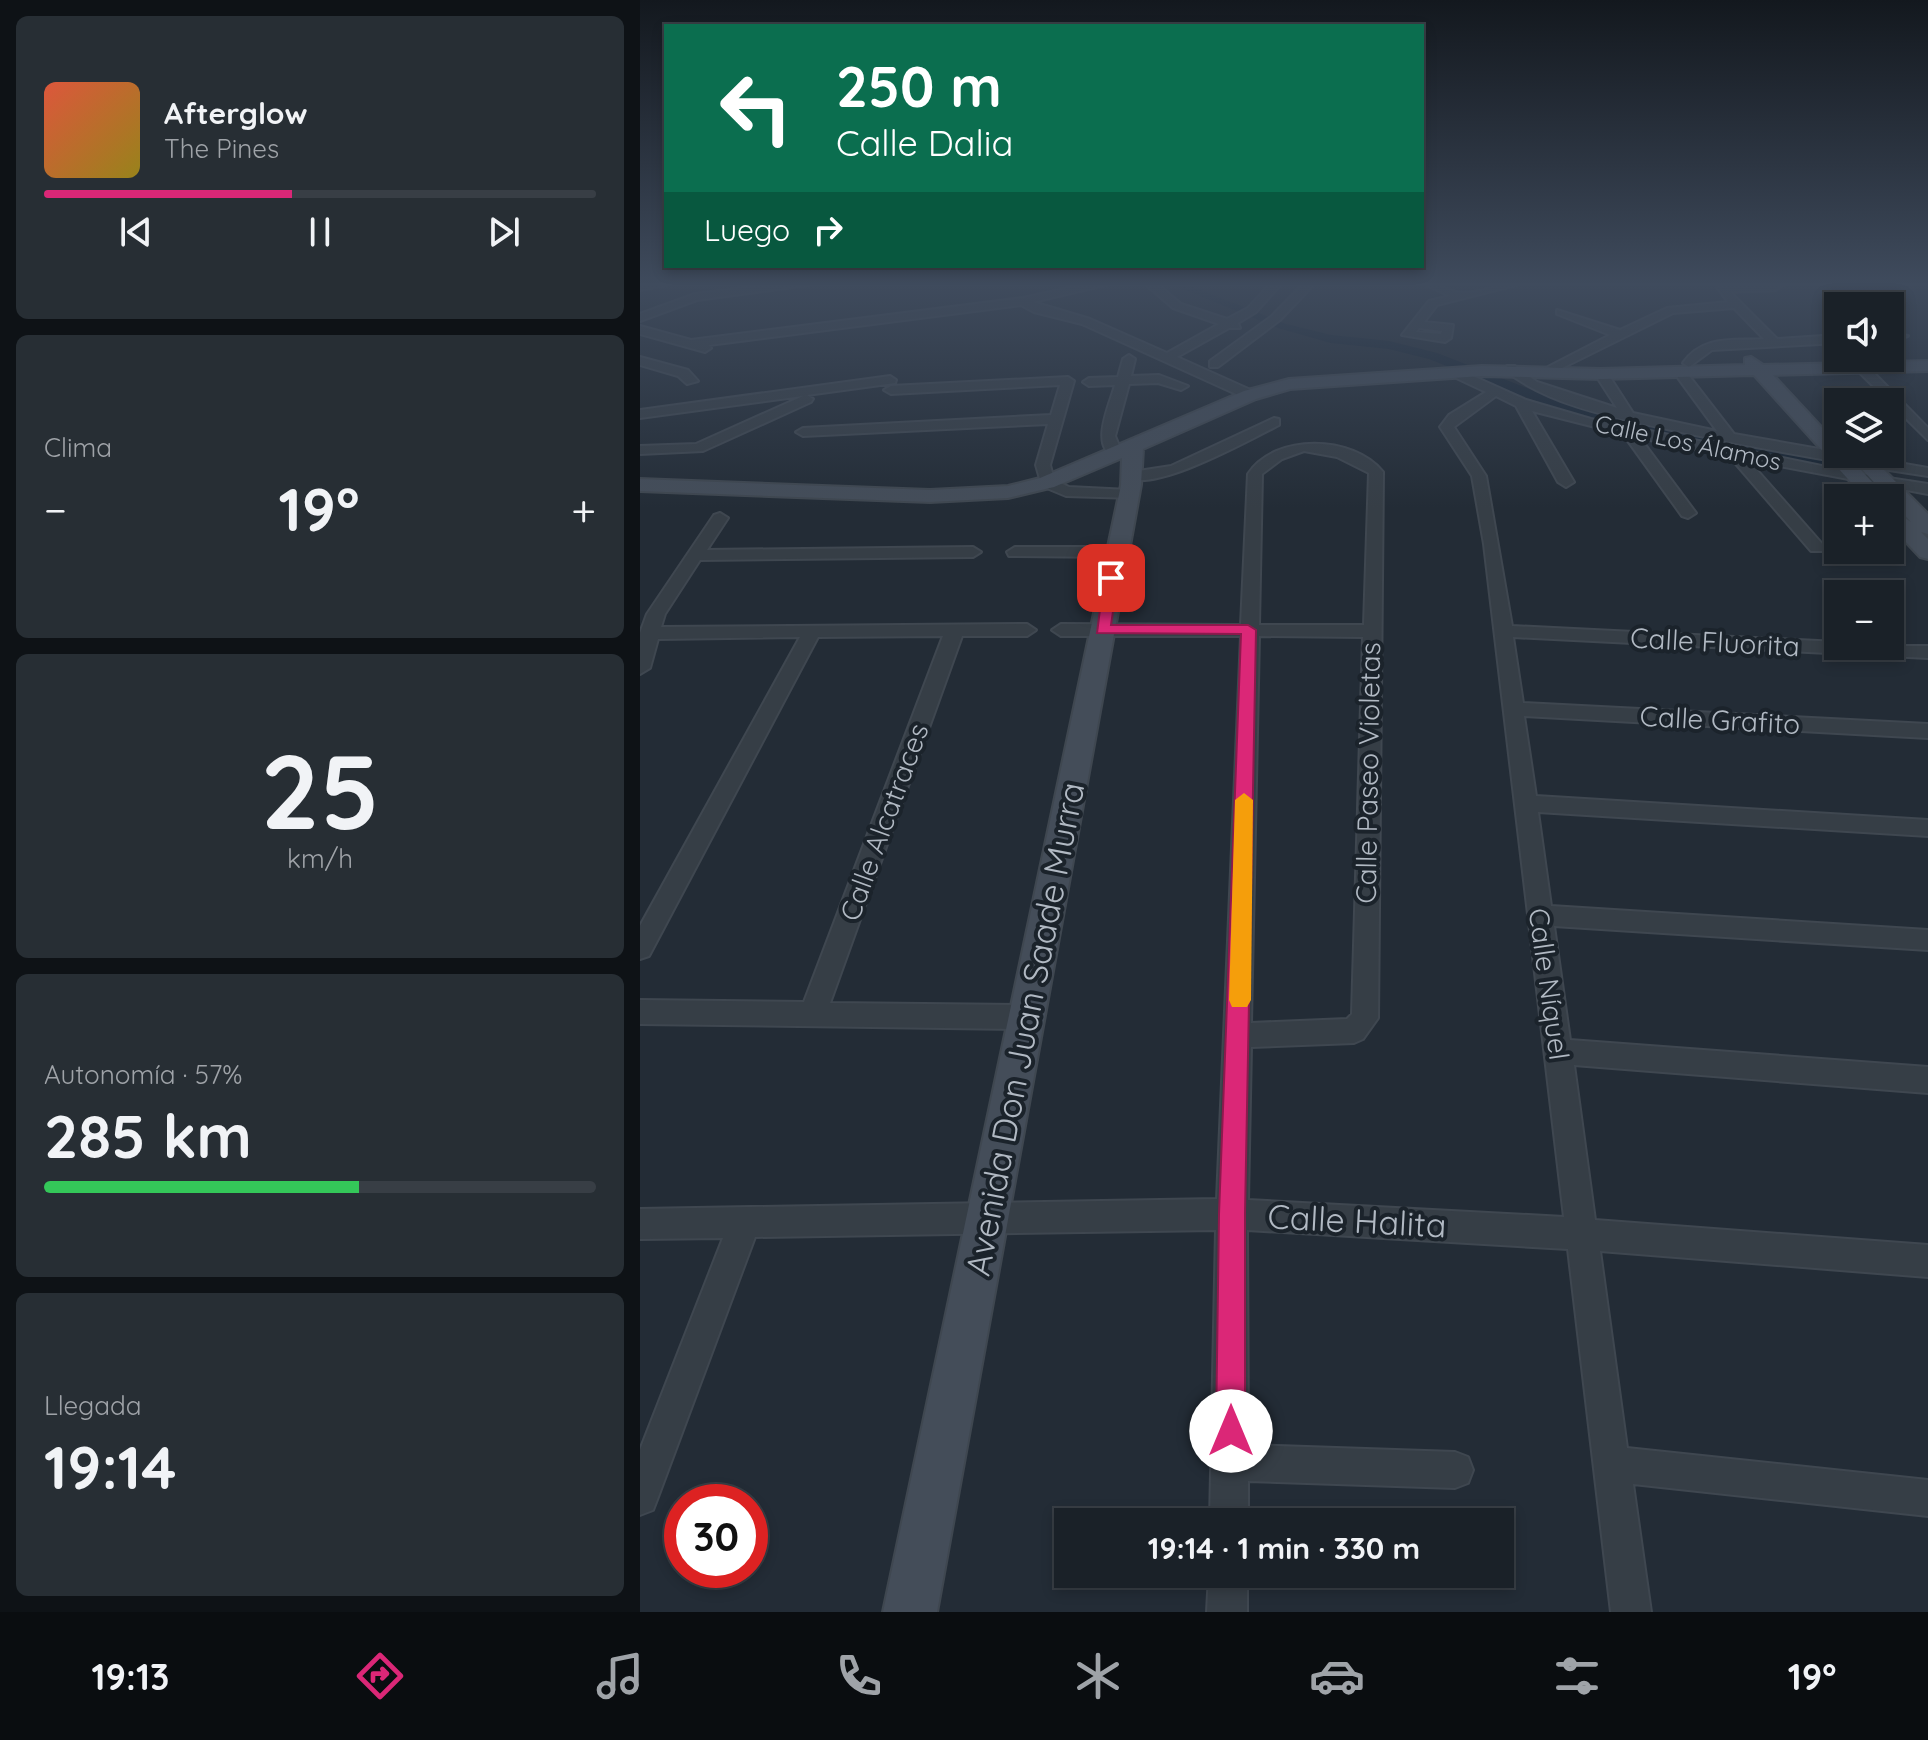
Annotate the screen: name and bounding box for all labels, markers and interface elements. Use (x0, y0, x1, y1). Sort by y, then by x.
text: 250 m (836, 51, 1002, 121)
icon: left (704, 56, 808, 160)
text: Afterglow (164, 94, 307, 132)
text: Calle Dalia (836, 120, 1013, 165)
text: The Pines (164, 132, 279, 165)
icon: right (806, 208, 850, 252)
icon: previous (114, 210, 158, 254)
icon: pause (298, 210, 342, 254)
icon: next (482, 210, 526, 254)
text: Luego (704, 211, 790, 249)
map controls (1824, 292, 1904, 660)
button: sound (1824, 292, 1904, 372)
button: layers (1824, 388, 1904, 468)
street label: Calle Los Álamos (1592, 408, 1784, 476)
text: Clima (44, 431, 112, 464)
text: 19° (279, 471, 360, 546)
text: − (44, 482, 67, 537)
text: + (571, 482, 596, 537)
button: + (1824, 484, 1904, 564)
pin (1077, 544, 1145, 612)
icon: arrive (1089, 556, 1133, 600)
button: − (1824, 580, 1904, 660)
street label: Calle Fluorita (1629, 620, 1801, 663)
street label: Calle Paseo Violetas (1348, 642, 1387, 904)
street label: Calle Grafito (1639, 698, 1801, 741)
street label: Calle Alcatraces (832, 718, 935, 925)
text: 25 (260, 725, 380, 855)
street label: Avenida Don Juan Saade Murra (956, 779, 1093, 1279)
text: km/h (287, 842, 353, 875)
street label: Calle Níquel (1522, 906, 1577, 1062)
text: Autonomía · 57% (44, 1058, 242, 1091)
text: 285 km (44, 1098, 252, 1173)
street label: Calle Halita (1267, 1194, 1447, 1247)
text: Llegada (44, 1389, 141, 1422)
position arrow (1189, 1389, 1273, 1473)
text: 19:14 (44, 1429, 176, 1504)
speed limit sign: 30 (664, 1484, 768, 1588)
text: 19:14 · 1 min · 330 m (1148, 1529, 1420, 1567)
icon: directions (352, 1648, 408, 1704)
icon: music (592, 1648, 648, 1704)
icon: phone (831, 1648, 887, 1704)
icon: climate (1070, 1648, 1126, 1704)
icon: car (1309, 1648, 1365, 1704)
icon: filters (1549, 1648, 1605, 1704)
text: 19:13 (92, 1654, 169, 1699)
text: 19° (1788, 1654, 1836, 1699)

